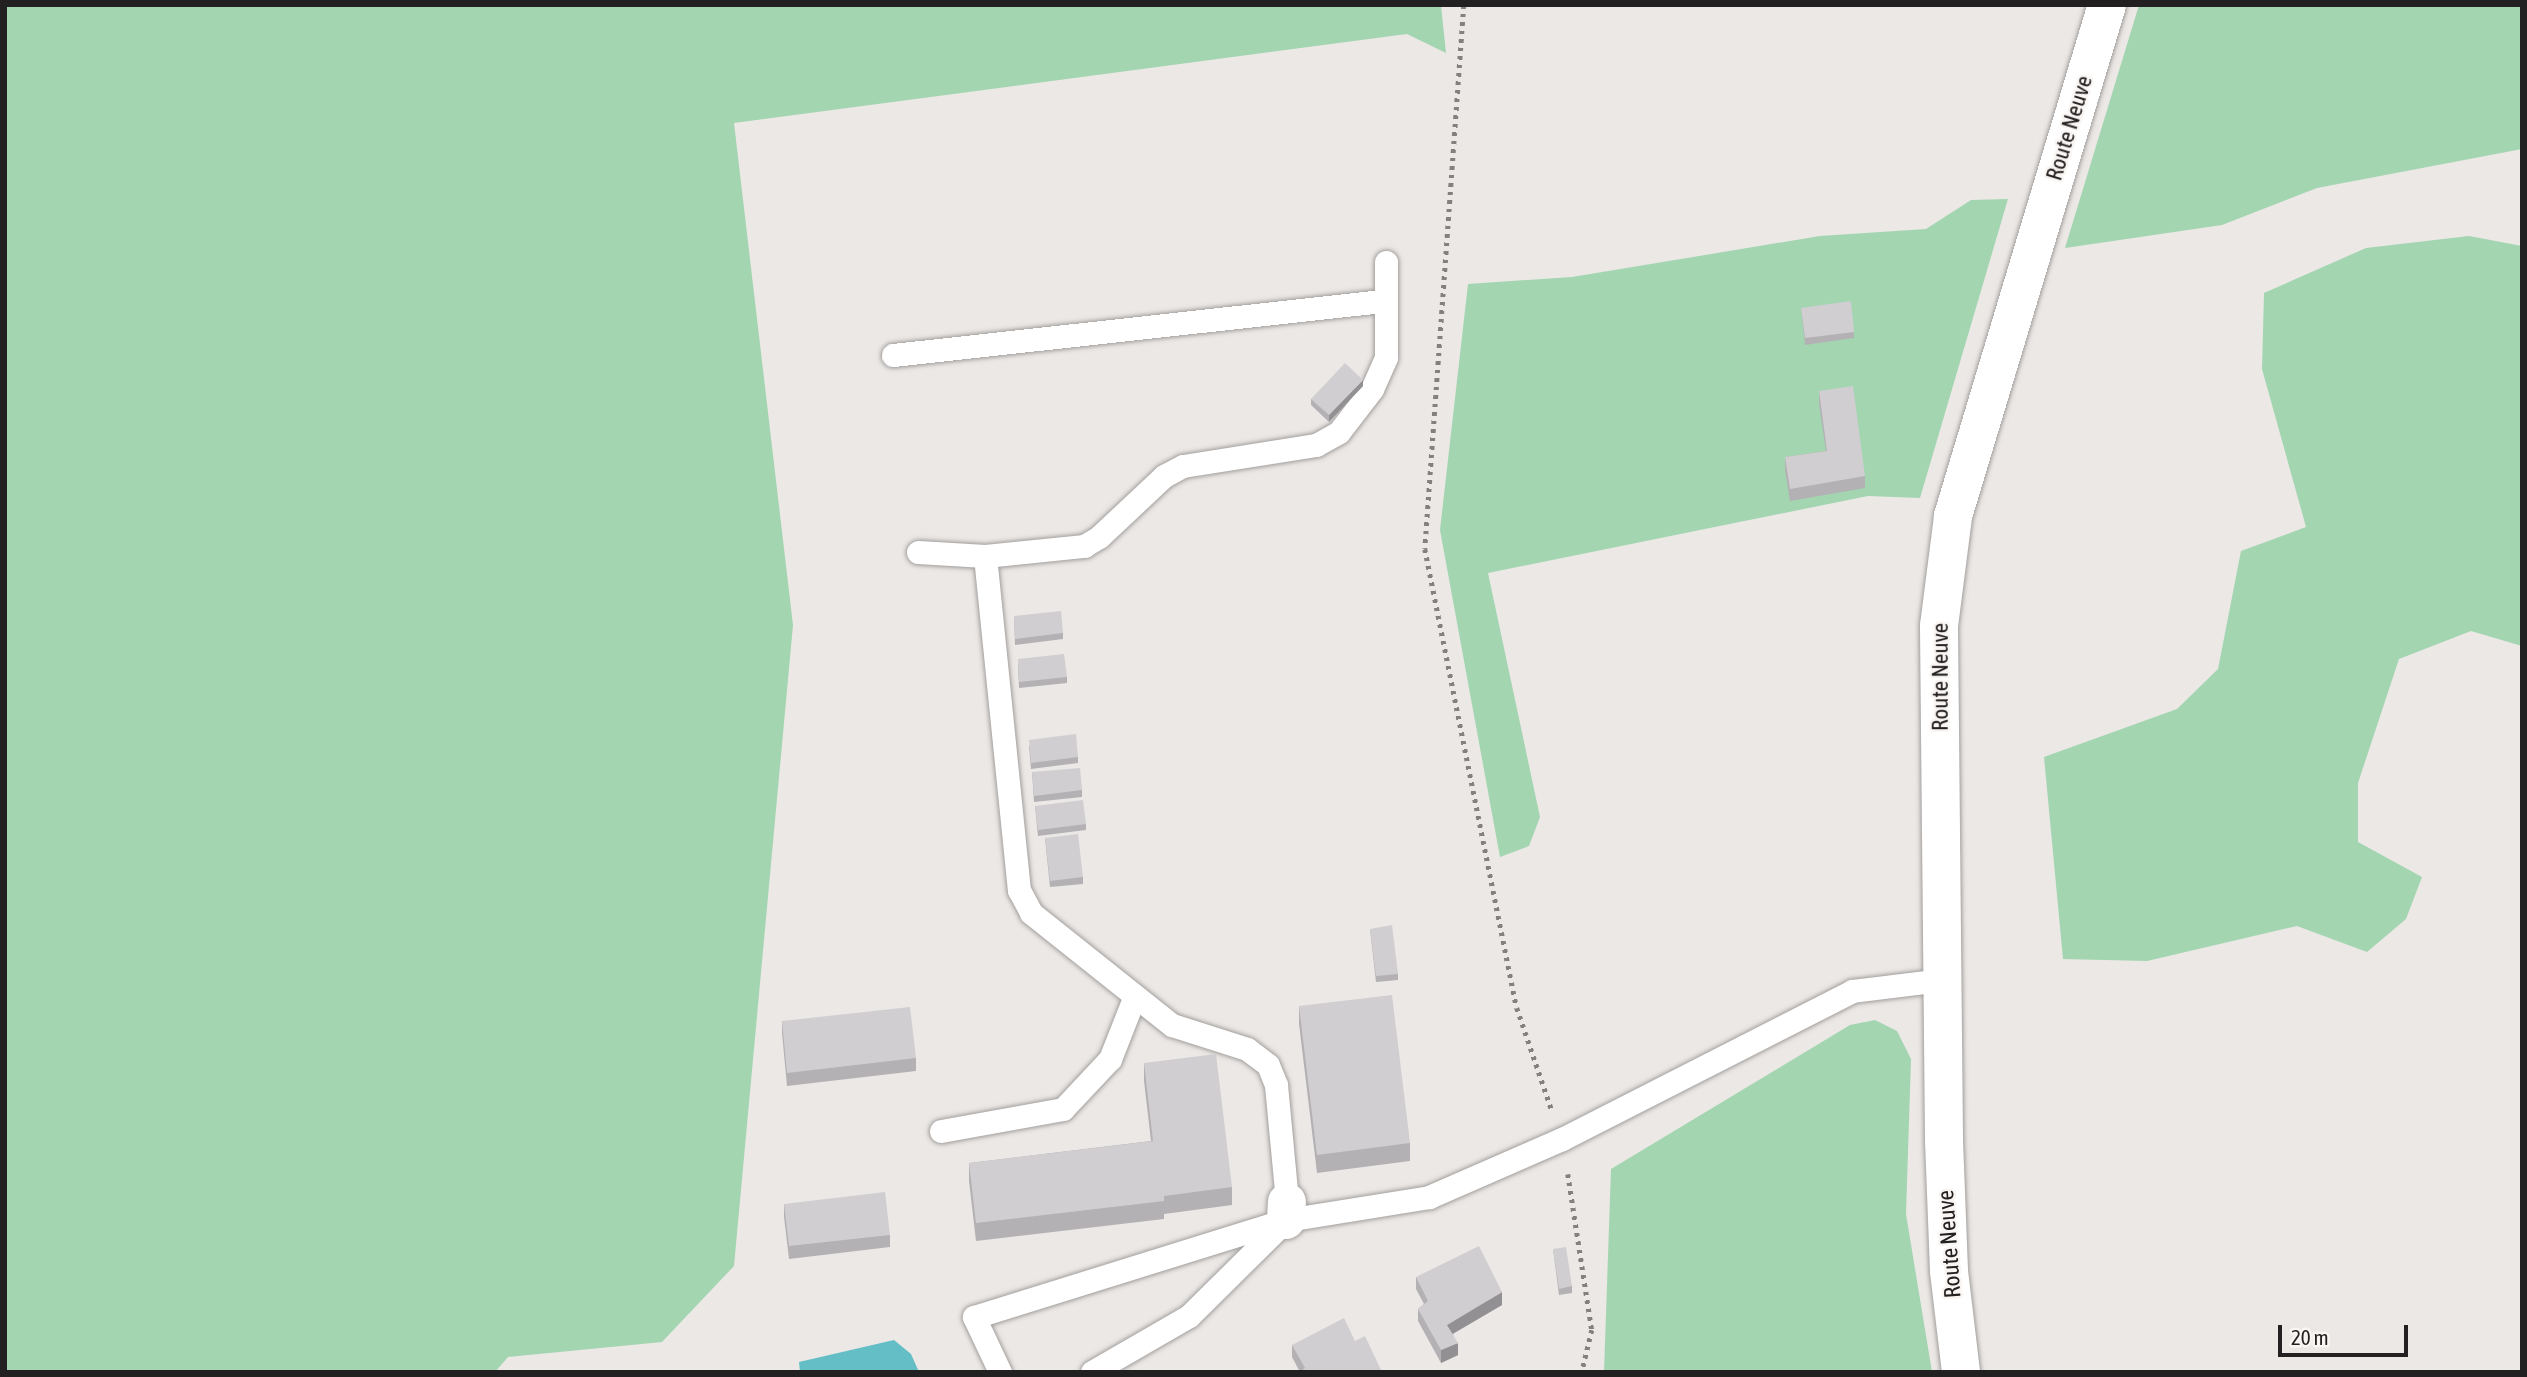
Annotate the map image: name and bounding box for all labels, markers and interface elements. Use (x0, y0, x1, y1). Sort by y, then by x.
street label: Route Neuve (2040, 72, 2098, 184)
street label: Route Neuve (1926, 623, 1954, 731)
street label: Route Neuve (1931, 1189, 1967, 1299)
scale bar (2282, 1310, 2412, 1354)
text: 20 m (2291, 1325, 2329, 1349)

